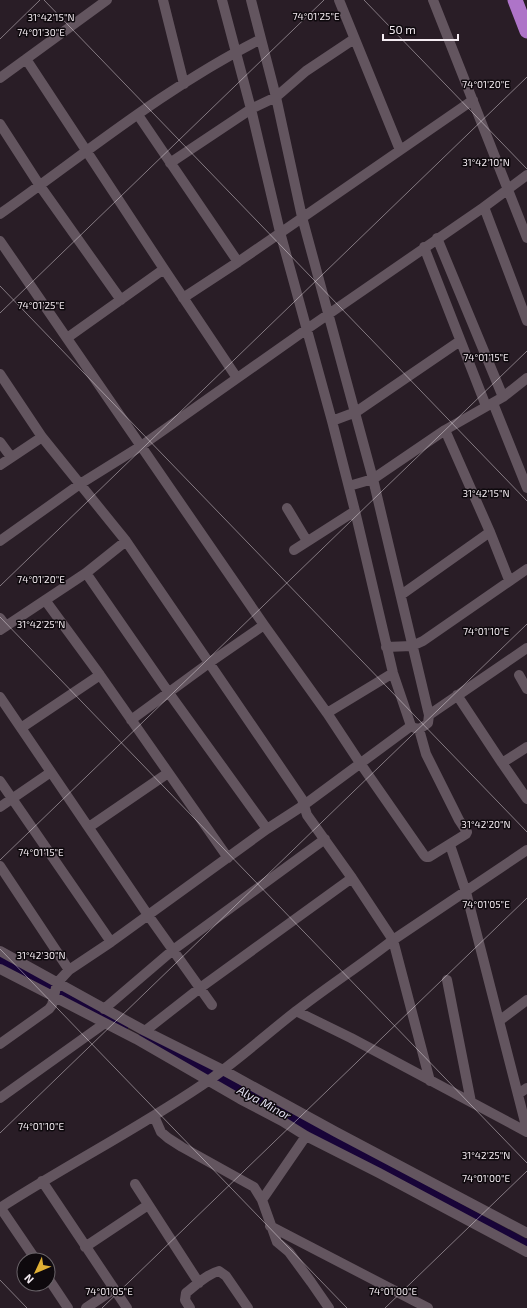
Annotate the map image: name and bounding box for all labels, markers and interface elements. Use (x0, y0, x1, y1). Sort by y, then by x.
text: 74°01'25"E (292, 10, 340, 22)
text: 31°42'15"N (28, 11, 74, 23)
scale bar (383, 16, 458, 42)
text: 50 m (389, 22, 416, 36)
text: 74°01'30"E (17, 26, 65, 38)
text: 74°01'20"E (462, 78, 510, 90)
text: 31°42'10"N (462, 156, 510, 168)
text: 74°01'25"E (17, 299, 65, 311)
text: 74°01'15"E (463, 351, 509, 363)
text: 31°42'15"N (463, 487, 509, 499)
text: 74°01'20"E (17, 573, 65, 585)
text: 31°42'25"N (17, 618, 65, 630)
text: 74°01'10"E (463, 625, 509, 637)
text: 31°42'20"N (461, 818, 511, 830)
text: 74°01'15"E (18, 846, 64, 858)
text: 74°01'05"E (462, 898, 510, 910)
text: 31°42'30"N (16, 949, 66, 961)
water label: Alya Minor (234, 1082, 294, 1123)
text: 74°01'10"E (18, 1120, 64, 1132)
text: 31°42'25"N (462, 1149, 510, 1161)
text: 74°01'00"E (462, 1172, 510, 1184)
north arrow (16, 1252, 56, 1292)
text: N (21, 1272, 36, 1287)
text: 74°01'05"E (85, 1285, 133, 1297)
text: 74°01'00"E (369, 1285, 417, 1297)

